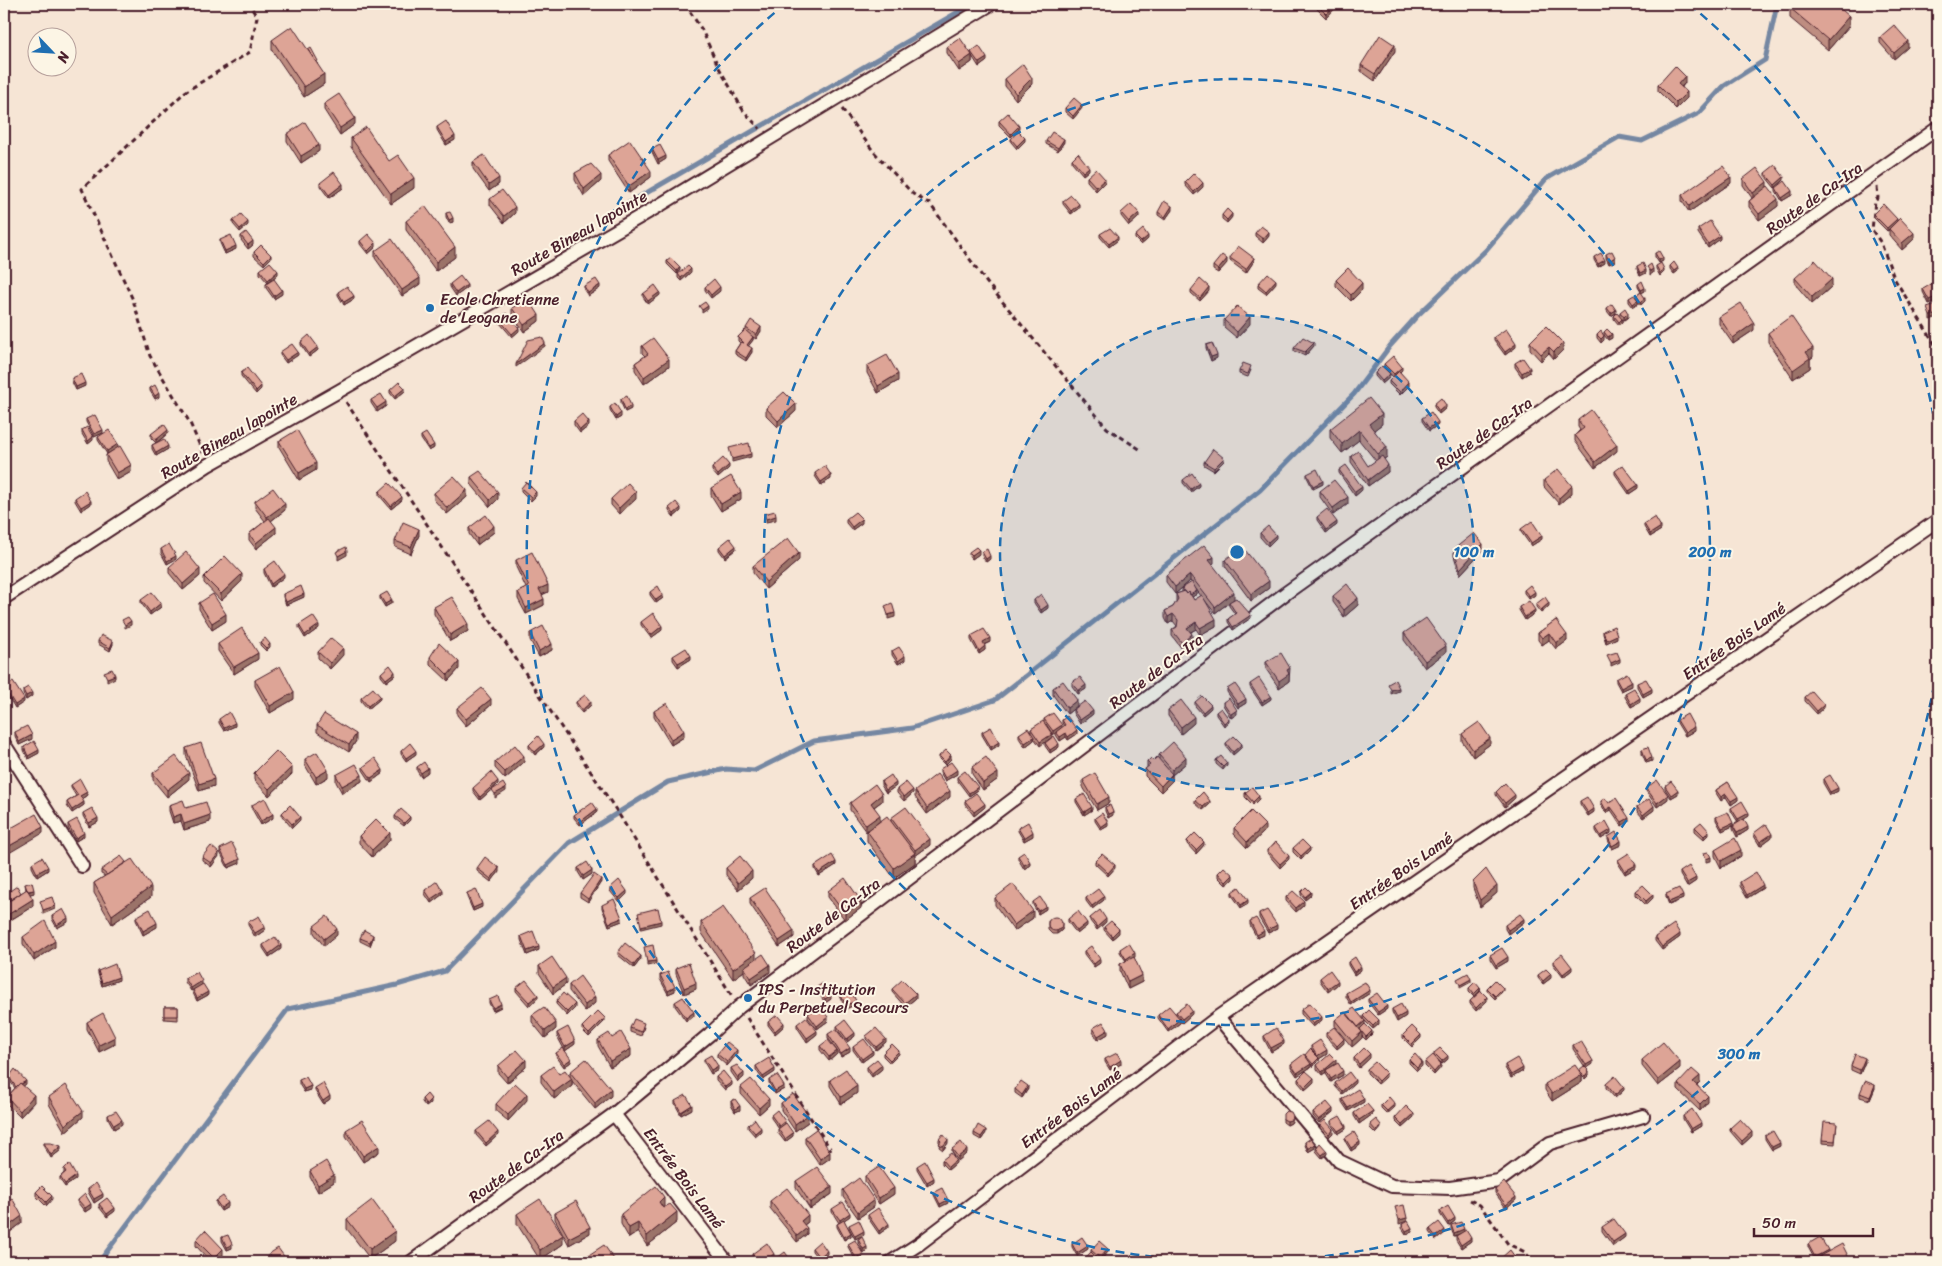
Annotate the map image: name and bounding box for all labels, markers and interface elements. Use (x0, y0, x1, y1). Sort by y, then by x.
north arrow (28, 28, 78, 78)
text: N (50, 47, 77, 67)
street label: Route de Ca-Ira (1760, 154, 1868, 242)
street label: Route Bineau lapointe (505, 182, 653, 284)
place label: Ecole Chretienne de Leogane (440, 285, 560, 332)
marker: Ecole Chretienne de Leogane (424, 302, 436, 314)
street label: Route Bineau lapointe (155, 385, 303, 487)
street label: Route de Ca-Ira (1430, 389, 1538, 477)
text: 100 m (1454, 539, 1495, 565)
text: 200 m (1687, 539, 1732, 565)
centre of rings (1228, 543, 1246, 561)
street label: Entrée Bois Lamé (1676, 594, 1792, 688)
street label: Route de Ca-Ira (1102, 626, 1210, 716)
street label: Entrée Bois Lamé (1343, 824, 1459, 918)
street label: Route de Ca-Ira (779, 870, 887, 960)
place label: IPS - Institution du Perpetuel Secours (757, 975, 909, 1022)
marker: IPS - Institution du Perpetuel Secours (742, 992, 754, 1004)
text: 300 m (1717, 1041, 1761, 1067)
street label: Entrée Bois Lamé (1014, 1060, 1128, 1156)
street label: Route de Ca-Ira (462, 1121, 570, 1211)
street label: Entrée Bois Lamé (636, 1121, 732, 1235)
scale bar (1754, 1206, 1873, 1238)
text: 50 m (1762, 1210, 1797, 1236)

